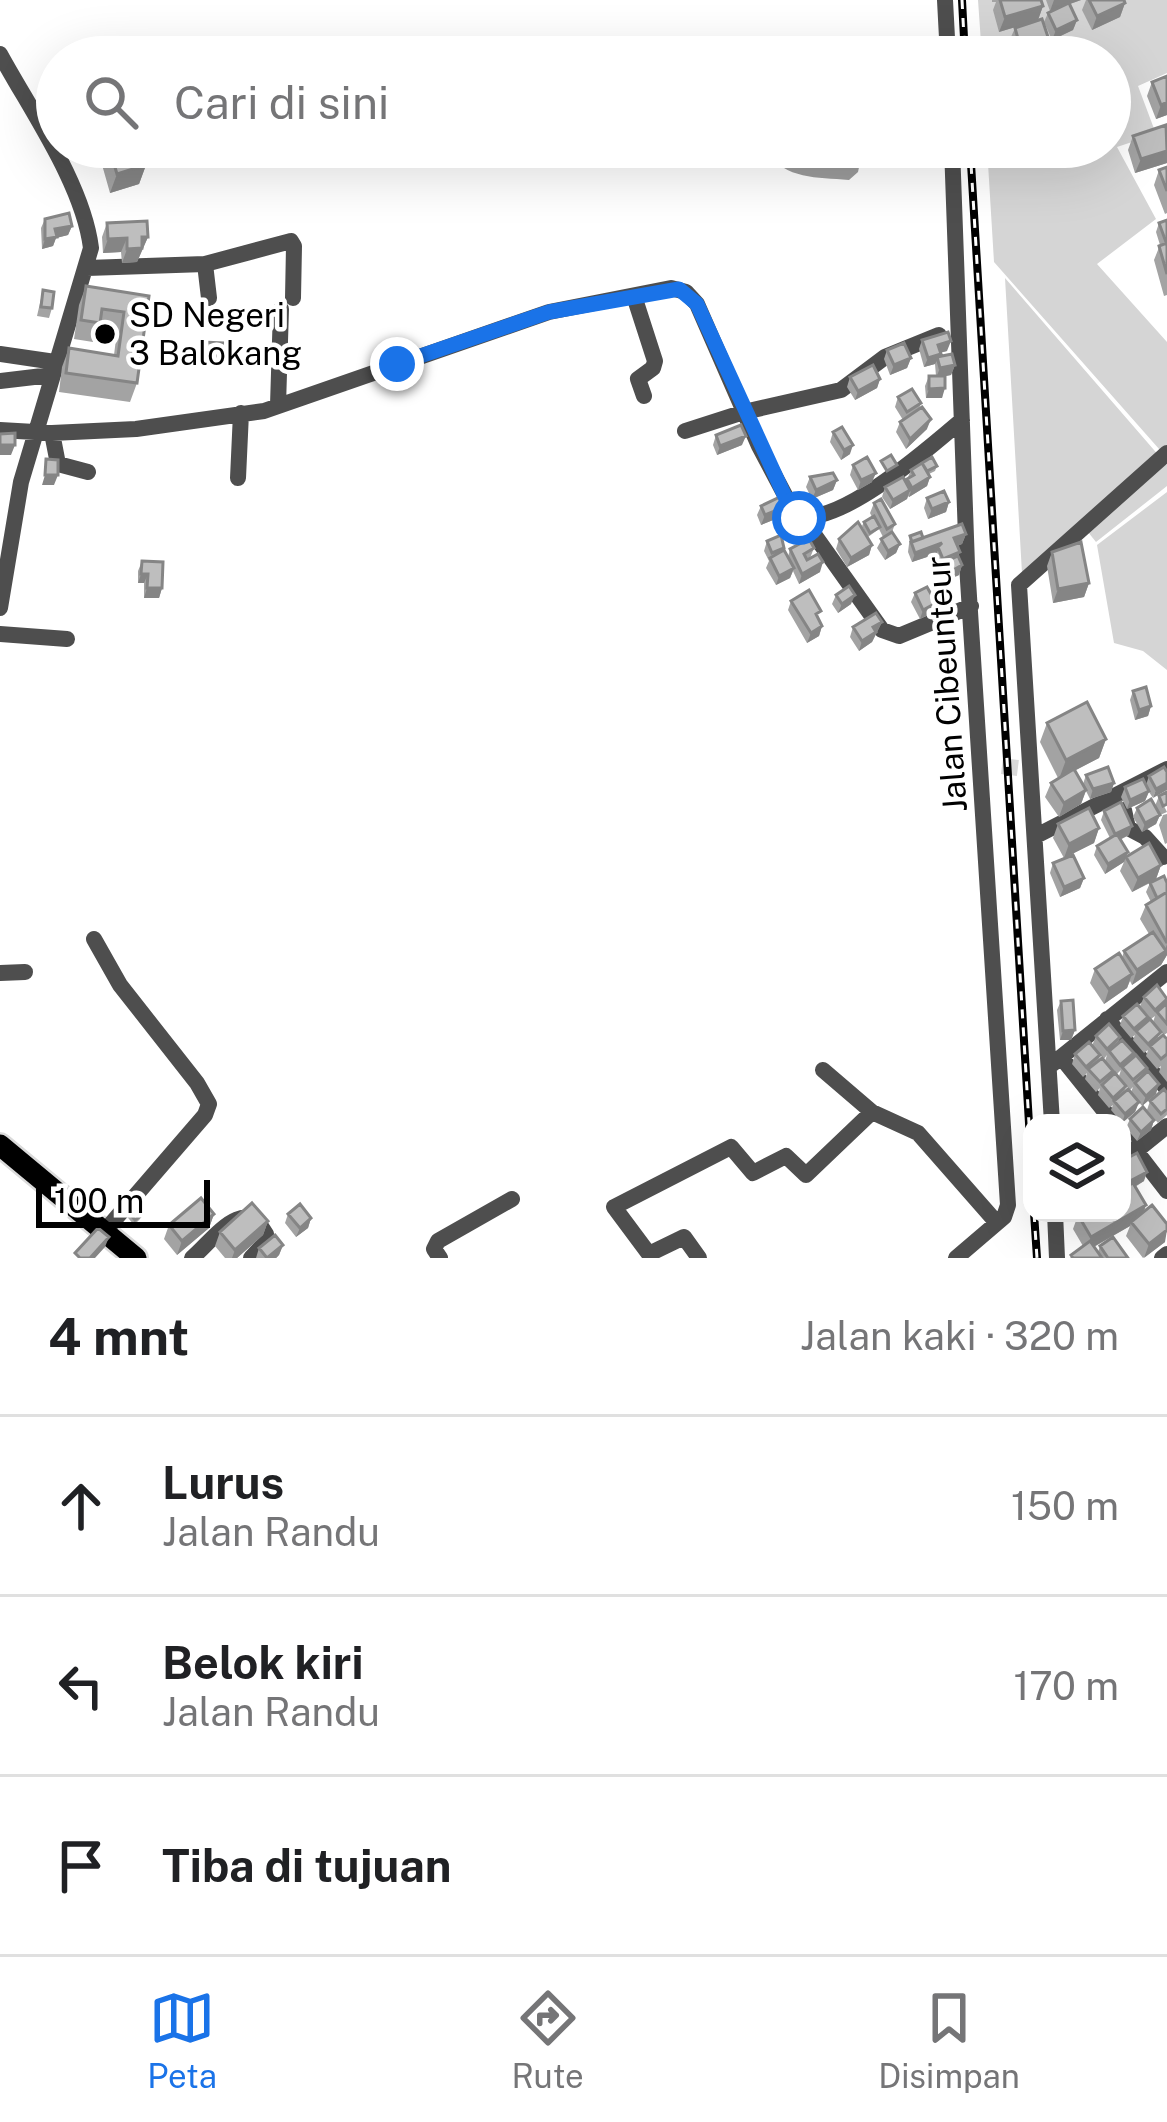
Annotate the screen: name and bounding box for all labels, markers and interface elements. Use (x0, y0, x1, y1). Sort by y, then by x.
search box (36, 36, 1131, 168)
icon: search (78, 69, 144, 135)
text: Cari di sini (174, 76, 389, 129)
place label: SD Negeri 3 Balokang (129, 296, 302, 372)
marker: SD Negeri 3 Balokang (92, 321, 118, 347)
route end (370, 337, 424, 391)
route start (772, 491, 826, 545)
street label: Jalan Cibeunteur (918, 555, 974, 813)
map controls (1023, 1114, 1131, 1222)
button: layers (1023, 1114, 1131, 1222)
scale bar (36, 1174, 210, 1227)
text: 100 m (54, 1182, 144, 1220)
text: 4 mnt (48, 1307, 189, 1366)
text: Jalan kaki · 320 m (800, 1313, 1119, 1359)
text: Lurus (162, 1456, 284, 1509)
icon: ahead (48, 1473, 114, 1539)
text: 150 m (1011, 1483, 1119, 1529)
text: Jalan Randu (162, 1509, 380, 1555)
text: Belok kiri (162, 1636, 363, 1689)
icon: left (48, 1653, 114, 1719)
text: 170 m (1013, 1663, 1119, 1709)
text: Jalan Randu (162, 1689, 380, 1735)
icon: arrive (48, 1833, 114, 1899)
text: Tiba di tujuan (162, 1839, 451, 1892)
tab: Peta (147, 1985, 217, 2095)
tab: Rute (511, 1985, 584, 2095)
tab: Disimpan (878, 1985, 1020, 2095)

